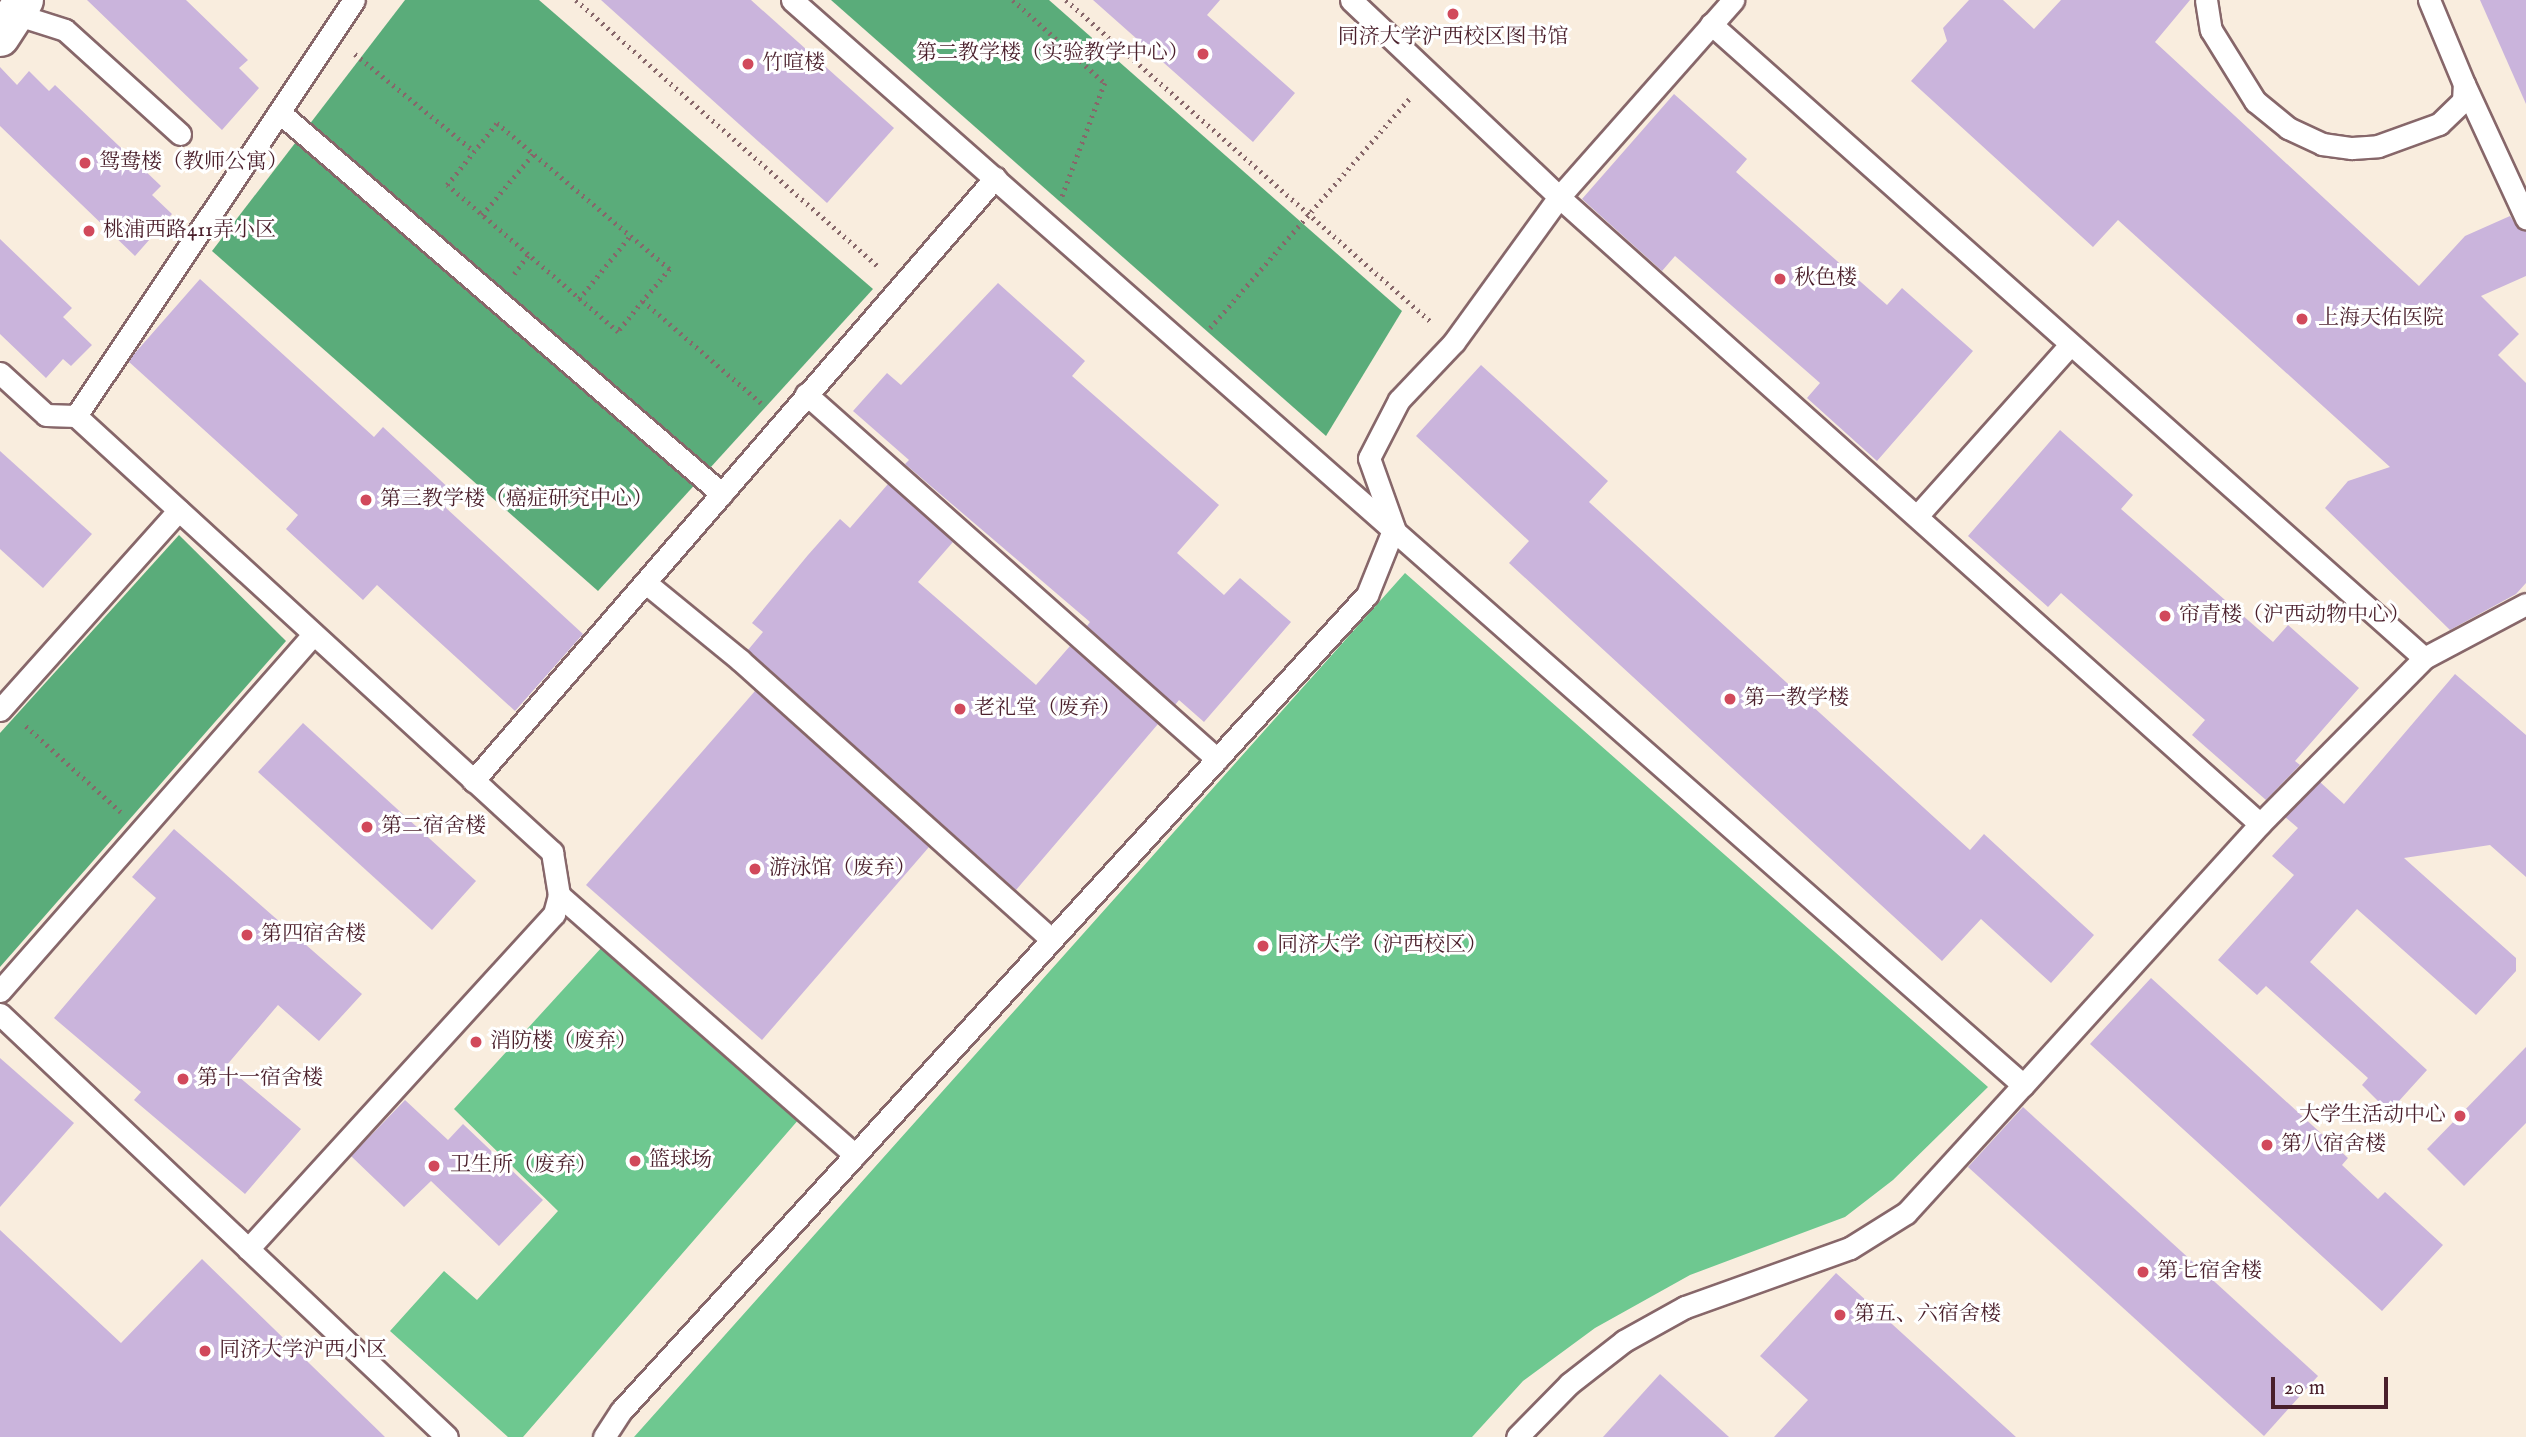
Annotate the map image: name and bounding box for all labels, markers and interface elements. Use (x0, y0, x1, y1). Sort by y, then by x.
marker: 同济大学沪西校区图书馆 (1445, 6, 1461, 22)
place label: 同济大学沪西校区图书馆 (1338, 25, 1568, 51)
place label: 第二教学楼（实验教学中心） (916, 41, 1189, 67)
marker: 第二教学楼（实验教学中心） (1195, 46, 1211, 62)
place label: 竹喧楼 (762, 51, 825, 77)
marker: 竹喧楼 (740, 56, 756, 72)
place label: 鸳鸯楼（教师公寓） (99, 150, 288, 176)
marker: 鸳鸯楼（教师公寓） (77, 155, 93, 171)
place label: 桃浦西路411弄小区 (103, 218, 276, 244)
marker: 桃浦西路411弄小区 (81, 223, 97, 239)
place label: 秋色楼 (1794, 266, 1857, 292)
marker: 秋色楼 (1772, 271, 1788, 287)
place label: 上海天佑医院 (2318, 306, 2444, 332)
marker: 上海天佑医院 (2292, 309, 2312, 329)
place label: 第三教学楼（癌症研究中心） (380, 487, 653, 513)
marker: 第三教学楼（癌症研究中心） (358, 492, 374, 508)
place label: 帘青楼（沪西动物中心） (2179, 603, 2410, 629)
marker: 帘青楼（沪西动物中心） (2157, 608, 2173, 624)
place label: 第一教学楼 (1744, 686, 1849, 712)
marker: 第一教学楼 (1722, 691, 1738, 707)
place label: 老礼堂（废弃） (974, 696, 1121, 722)
marker: 老礼堂（废弃） (952, 701, 968, 717)
place label: 第二宿舍楼 (381, 814, 486, 840)
marker: 第二宿舍楼 (359, 819, 375, 835)
place label: 游泳馆（废弃） (769, 856, 916, 882)
marker: 游泳馆（废弃） (747, 861, 763, 877)
place label: 第四宿舍楼 (261, 922, 366, 948)
marker: 第四宿舍楼 (239, 927, 255, 943)
place label: 同济大学（沪西校区） (1277, 933, 1487, 959)
marker: 同济大学（沪西校区） (1255, 938, 1271, 954)
place label: 消防楼（废弃） (490, 1029, 637, 1055)
marker: 消防楼（废弃） (468, 1034, 484, 1050)
place label: 第十一宿舍楼 (197, 1066, 323, 1092)
marker: 第十一宿舍楼 (175, 1071, 191, 1087)
place label: 大学生活动中心 (2299, 1103, 2446, 1129)
marker: 大学生活动中心 (2452, 1108, 2468, 1124)
place label: 第八宿舍楼 (2281, 1132, 2386, 1158)
marker: 第八宿舍楼 (2259, 1137, 2275, 1153)
place label: 篮球场 (649, 1148, 712, 1174)
place label: 卫生所（废弃） (450, 1153, 597, 1179)
marker: 篮球场 (627, 1153, 643, 1169)
marker: 卫生所（废弃） (424, 1156, 444, 1176)
place label: 第七宿舍楼 (2157, 1259, 2262, 1285)
marker: 第七宿舍楼 (2135, 1264, 2151, 1280)
place label: 第五、六宿舍楼 (1854, 1302, 2001, 1328)
marker: 第五、六宿舍楼 (1832, 1307, 1848, 1323)
place label: 同济大学沪西小区 (219, 1338, 387, 1364)
marker: 同济大学沪西小区 (197, 1343, 213, 1359)
scale bar (2274, 1364, 2391, 1408)
text: 20 m (2284, 1375, 2325, 1402)

